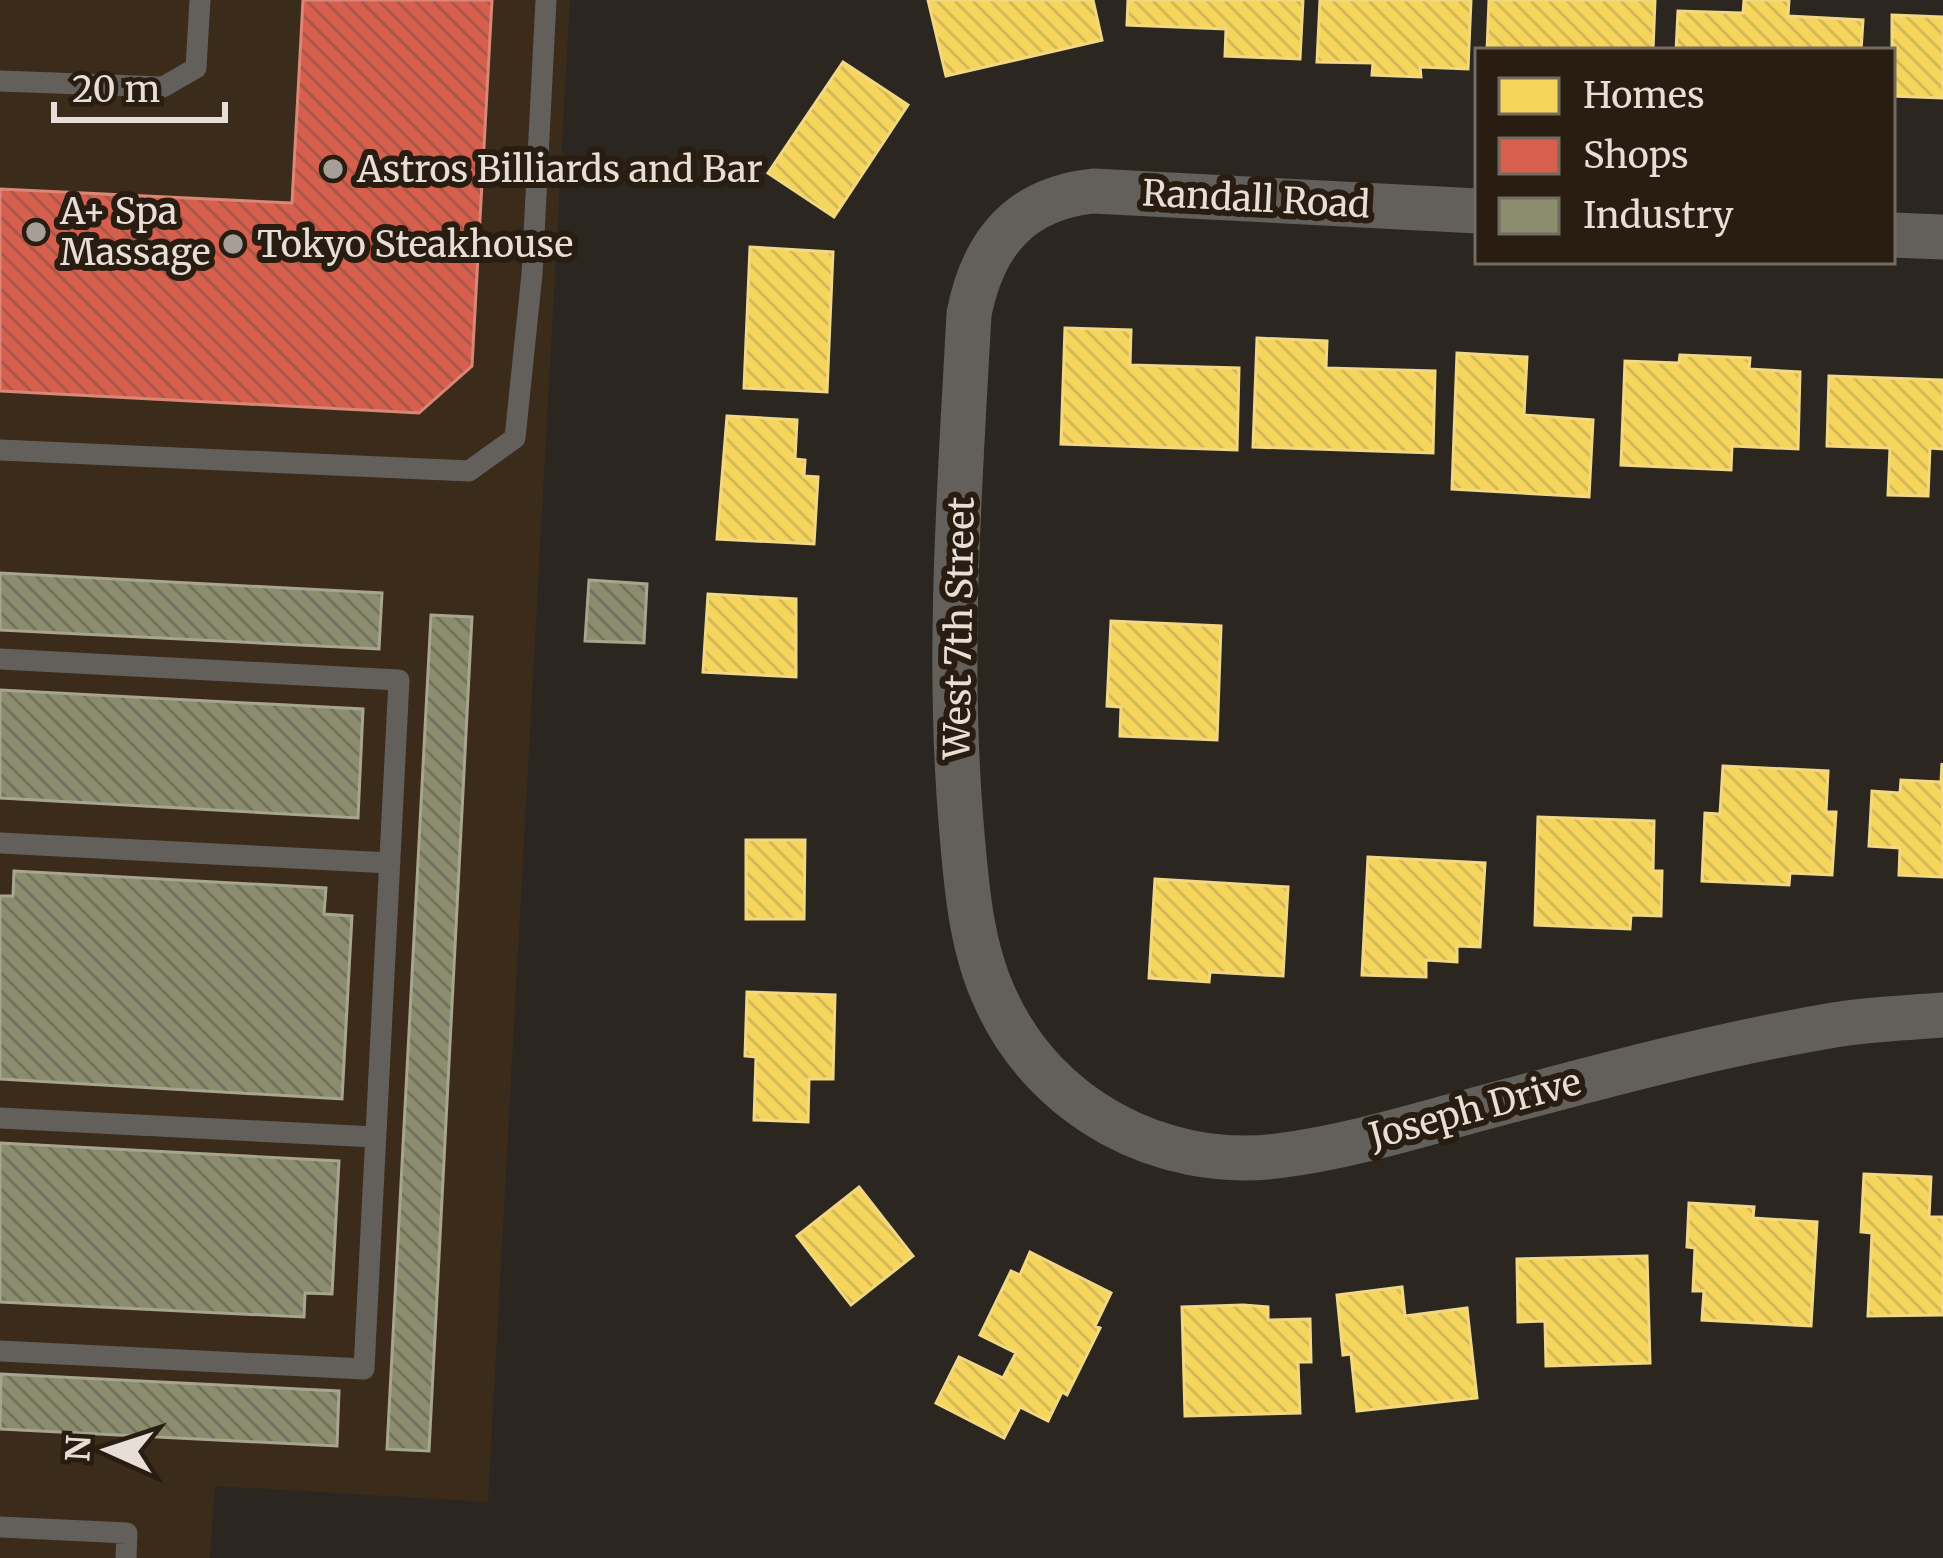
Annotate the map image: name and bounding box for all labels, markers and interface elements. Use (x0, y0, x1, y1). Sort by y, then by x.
scale bar (54, 48, 225, 122)
legend (1475, 48, 1895, 264)
text: 20 m (72, 67, 160, 112)
text: Homes (1583, 73, 1705, 118)
text: Shops (1583, 133, 1689, 178)
place label: Astros Billiards and Bar (356, 147, 763, 192)
marker: Astros Billiards and Bar (320, 156, 346, 182)
street label: Randall Road (1141, 171, 1371, 227)
place label: A+ Spa Massage (59, 189, 210, 275)
text: Industry (1583, 193, 1733, 238)
marker: A+ Spa Massage (23, 219, 49, 245)
place label: Tokyo Steakhouse (257, 222, 573, 267)
marker: Tokyo Steakhouse (220, 231, 246, 257)
street label: West 7th Street (934, 496, 984, 761)
street label: Joseph Drive (1363, 1059, 1586, 1159)
north arrow (48, 1390, 168, 1510)
text: N (57, 1434, 100, 1463)

